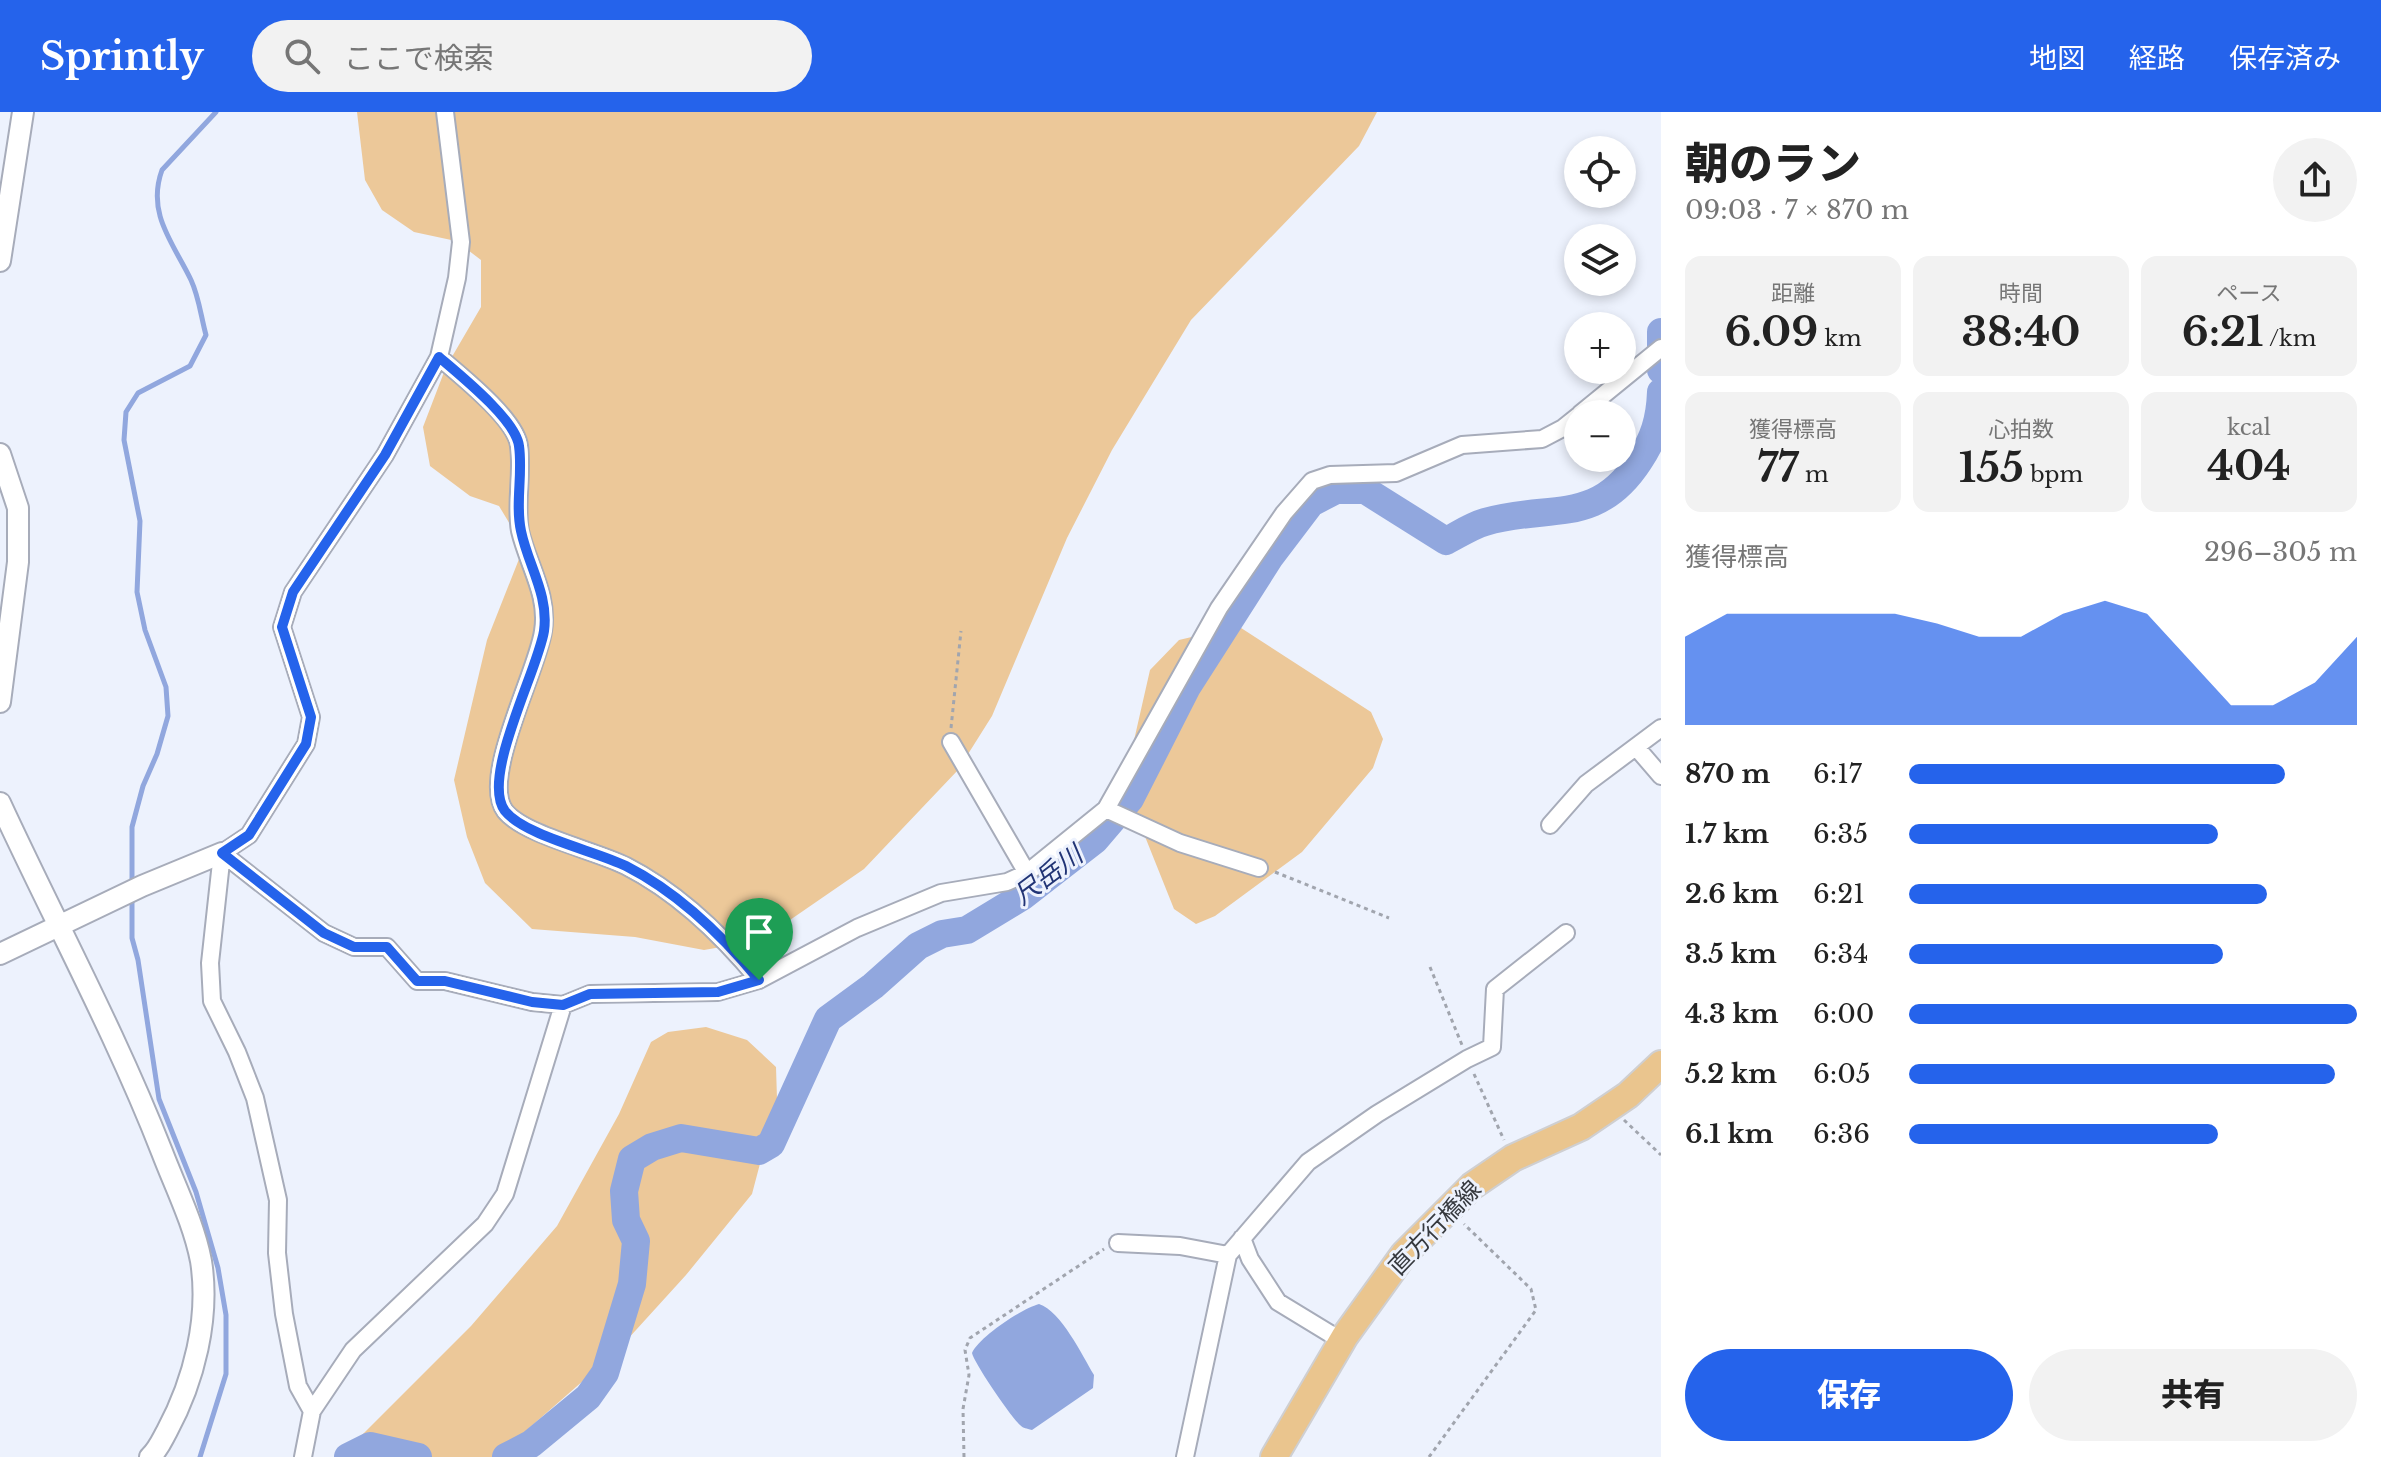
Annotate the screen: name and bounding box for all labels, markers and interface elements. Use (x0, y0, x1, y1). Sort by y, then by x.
search box (252, 20, 812, 92)
text: Sprintly (40, 33, 204, 80)
icon: search (280, 34, 324, 78)
text: ここで検索 (344, 40, 494, 77)
text: 地図 (2029, 41, 2085, 76)
text: 経路 (2129, 41, 2185, 76)
text: 保存済み (2229, 41, 2341, 76)
map controls (1564, 136, 1636, 472)
button: locate (1564, 136, 1636, 208)
text: 朝のラン (1685, 136, 1861, 191)
button: share (2273, 138, 2357, 222)
text: 09:03 · 7 × 870 m (1685, 194, 1909, 226)
button: layers (1564, 224, 1636, 296)
text: 距離 (1771, 280, 1815, 307)
text: 時間 (1999, 280, 2043, 307)
text: ペース (2217, 280, 2281, 307)
text: 6.09 (1724, 307, 1818, 357)
text: 38:40 (1962, 307, 2081, 357)
text: 6:21 (2182, 307, 2264, 357)
button: + (1564, 312, 1636, 384)
text: km (1818, 325, 1862, 352)
text: /km (2264, 325, 2316, 352)
button: − (1564, 400, 1636, 472)
text: kcal (2227, 414, 2271, 441)
text: 獲得標高 (1749, 416, 1837, 443)
text: 心拍数 (1988, 416, 2054, 443)
text: 404 (2207, 441, 2291, 491)
text: 77 (1757, 443, 1799, 493)
text: 155 (1959, 443, 2024, 493)
text: m (1799, 461, 1829, 488)
text: bpm (2024, 461, 2083, 488)
text: 296–305 m (2204, 536, 2357, 568)
text: 獲得標高 (1685, 541, 1789, 573)
text: 870 m (1685, 758, 1770, 790)
text: 6:17 (1813, 758, 1862, 790)
text: 1.7 km (1685, 818, 1769, 850)
text: 6:35 (1813, 818, 1868, 850)
water label: 尺岳川 (1007, 837, 1091, 911)
text: 2.6 km (1685, 878, 1779, 910)
text: 6:21 (1813, 878, 1865, 910)
pin (725, 898, 793, 980)
icon: arrive (737, 910, 781, 954)
text: 3.5 km (1685, 938, 1777, 970)
text: 6:34 (1813, 938, 1868, 970)
text: 4.3 km (1685, 998, 1779, 1030)
text: 6:00 (1813, 998, 1874, 1030)
text: 5.2 km (1685, 1058, 1777, 1090)
text: 6:05 (1813, 1058, 1870, 1090)
text: 6.1 km (1685, 1118, 1774, 1150)
text: 6:36 (1813, 1118, 1870, 1150)
street label: 直方行橋線 (1383, 1174, 1487, 1281)
button: 保存 (1685, 1349, 2013, 1441)
button: 共有 (2029, 1349, 2357, 1441)

